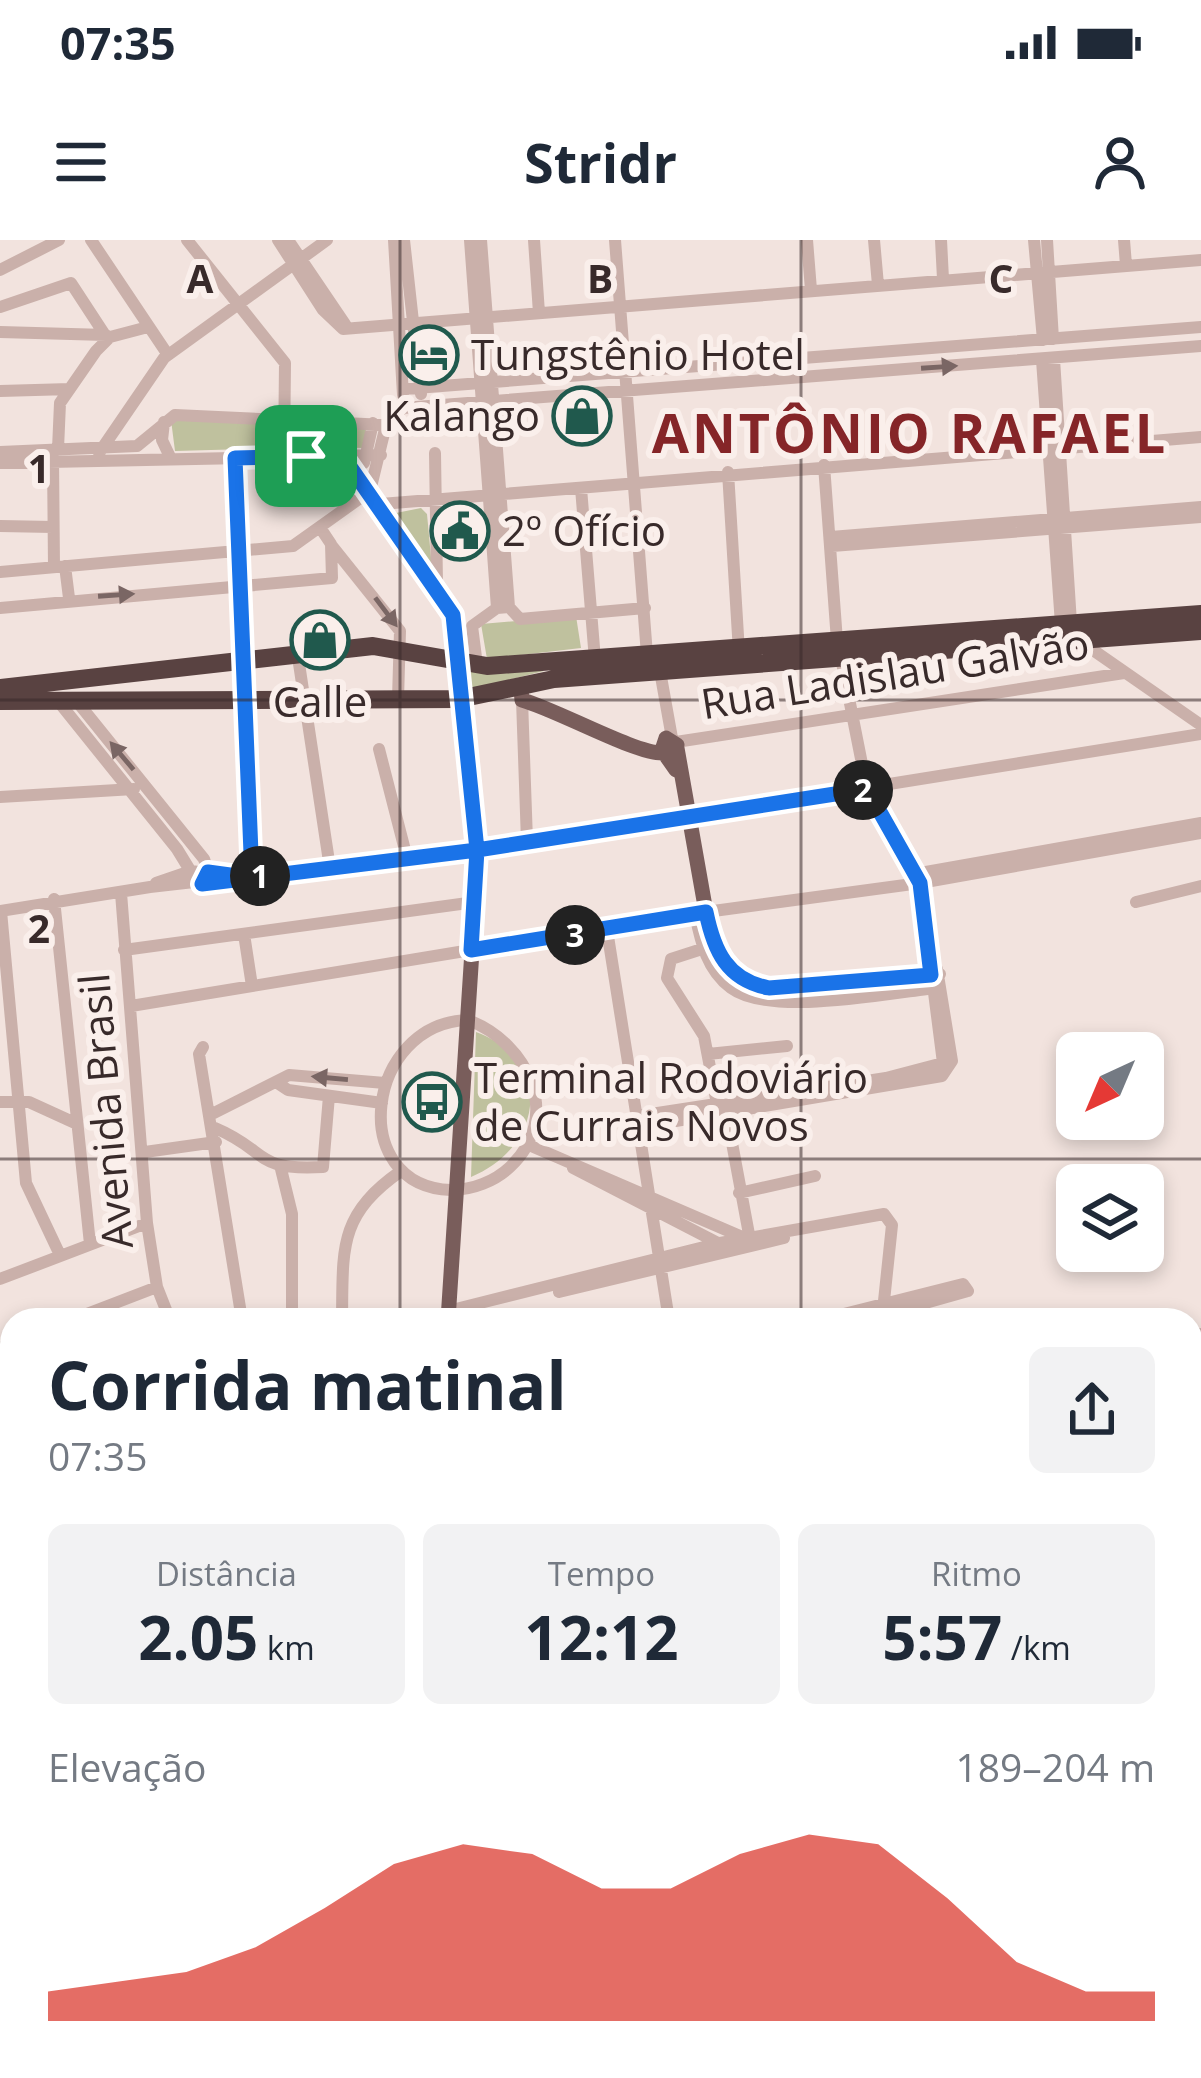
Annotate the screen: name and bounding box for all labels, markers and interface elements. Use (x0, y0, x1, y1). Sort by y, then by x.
text: 07:35 (60, 12, 176, 73)
text: Stridr (524, 125, 677, 199)
icon: menu (48, 129, 114, 195)
icon: person (1087, 129, 1153, 195)
text: A (187, 251, 214, 304)
text: B (587, 251, 613, 304)
text: C (989, 251, 1013, 304)
hotel icon: Tungstênio Hotel (398, 324, 460, 386)
place label: Tungstênio Hotel (471, 325, 805, 382)
one-way arrow (921, 357, 958, 376)
shop icon: Kalango (551, 385, 613, 447)
place label: Kalango (383, 386, 540, 443)
district label: ANTÔNIO RAFAEL (652, 395, 1168, 469)
pin (255, 405, 357, 507)
icon: arrive (273, 423, 339, 489)
text: 1 (28, 441, 50, 494)
public building icon: 2º Ofício (429, 500, 491, 562)
place label: 2º Ofício (502, 501, 666, 558)
one-way arrow (98, 585, 135, 604)
one-way arrow (373, 596, 398, 627)
shop icon: Calle (289, 609, 351, 671)
street label: Rua Ladislau Galvão (697, 614, 1093, 731)
place label: Calle (273, 672, 367, 729)
one-way arrow (109, 741, 135, 771)
pin: 2 (833, 760, 893, 820)
text: 2 (854, 767, 872, 812)
pin: 1 (230, 846, 290, 906)
text: 1 (251, 853, 269, 898)
text: 2 (28, 901, 50, 954)
pin: 3 (545, 905, 605, 965)
text: 3 (566, 912, 584, 957)
street label: Avenida Brasil (64, 971, 145, 1251)
north arrow (1056, 1032, 1164, 1140)
map controls (1056, 1032, 1164, 1272)
place label: Terminal Rodoviário de Currais Novos (474, 1048, 868, 1153)
one-way arrow (311, 1068, 348, 1087)
bus stop icon: Terminal Rodoviário de Currais Novos (401, 1071, 463, 1133)
button: layers (1056, 1164, 1164, 1272)
text: Corrida matinal (48, 1339, 567, 1429)
button: share (1029, 1347, 1155, 1473)
text: 07:35 (48, 1429, 147, 1482)
text: Distância (156, 1551, 297, 1596)
text: Tempo (548, 1551, 655, 1596)
text: Ritmo (931, 1551, 1022, 1596)
text: 2.05 (138, 1596, 258, 1678)
text: 12:12 (524, 1596, 679, 1678)
text: 5:57 (882, 1596, 1002, 1678)
text: km (258, 1625, 315, 1670)
text: /km (1002, 1625, 1071, 1670)
text: Elevação (48, 1740, 206, 1793)
text: 189–204 m (955, 1740, 1155, 1793)

